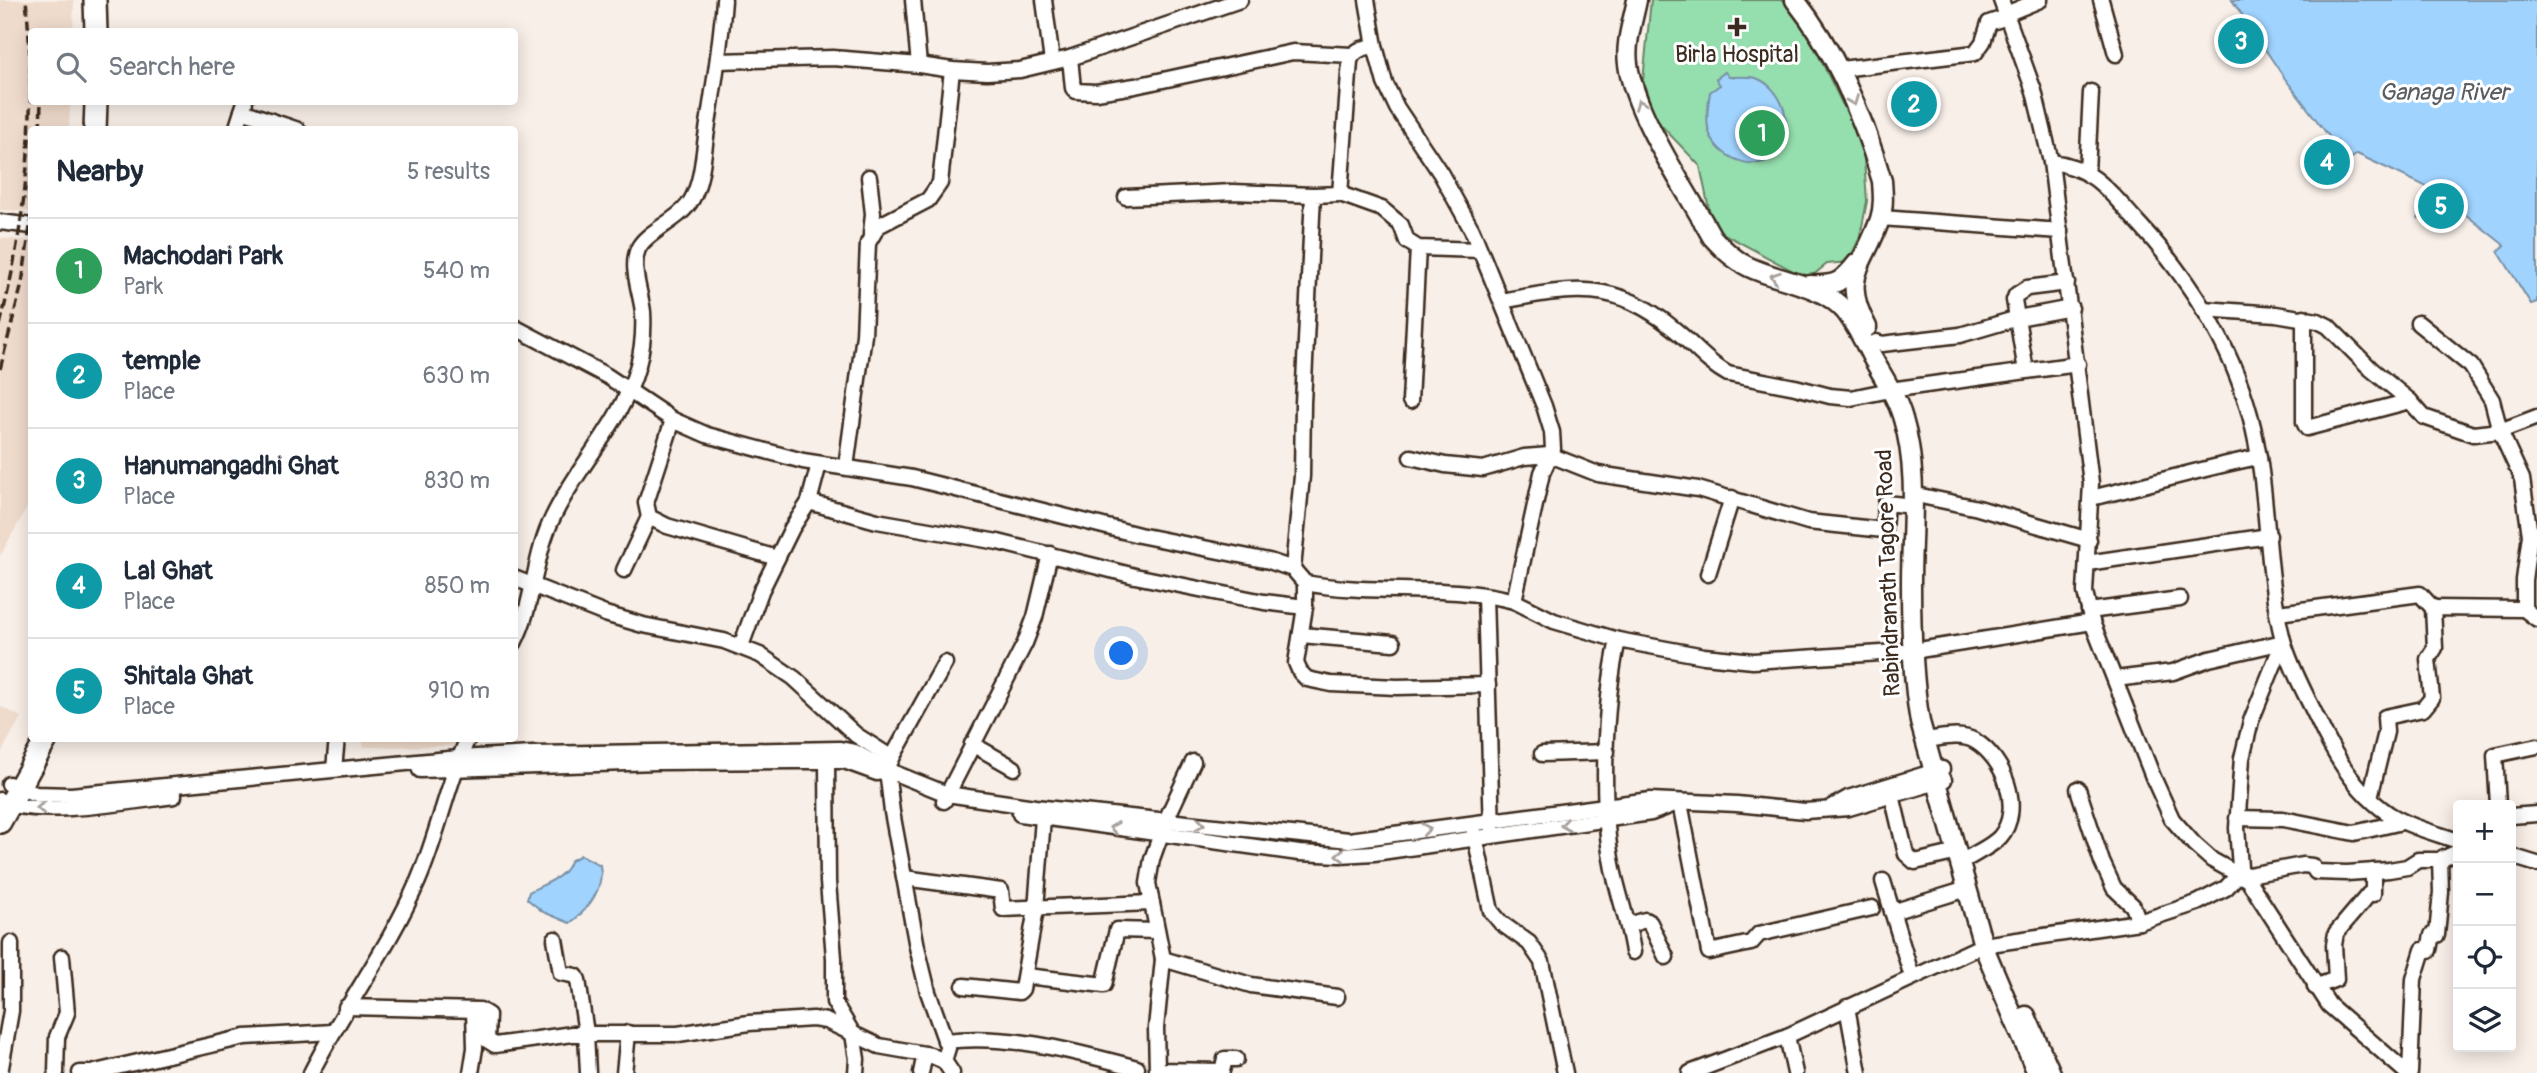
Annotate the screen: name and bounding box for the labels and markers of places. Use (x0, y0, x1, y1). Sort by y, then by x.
pin: 3 (2218, 15, 2264, 67)
marker: Birla Hospital (1727, 17, 1747, 37)
place label: Birla Hospital (1675, 40, 1799, 69)
pin: 2 (1891, 78, 1937, 130)
pin: 1 (1739, 107, 1785, 159)
pin: 4 (2304, 136, 2350, 188)
pin: 5 (2418, 180, 2464, 232)

